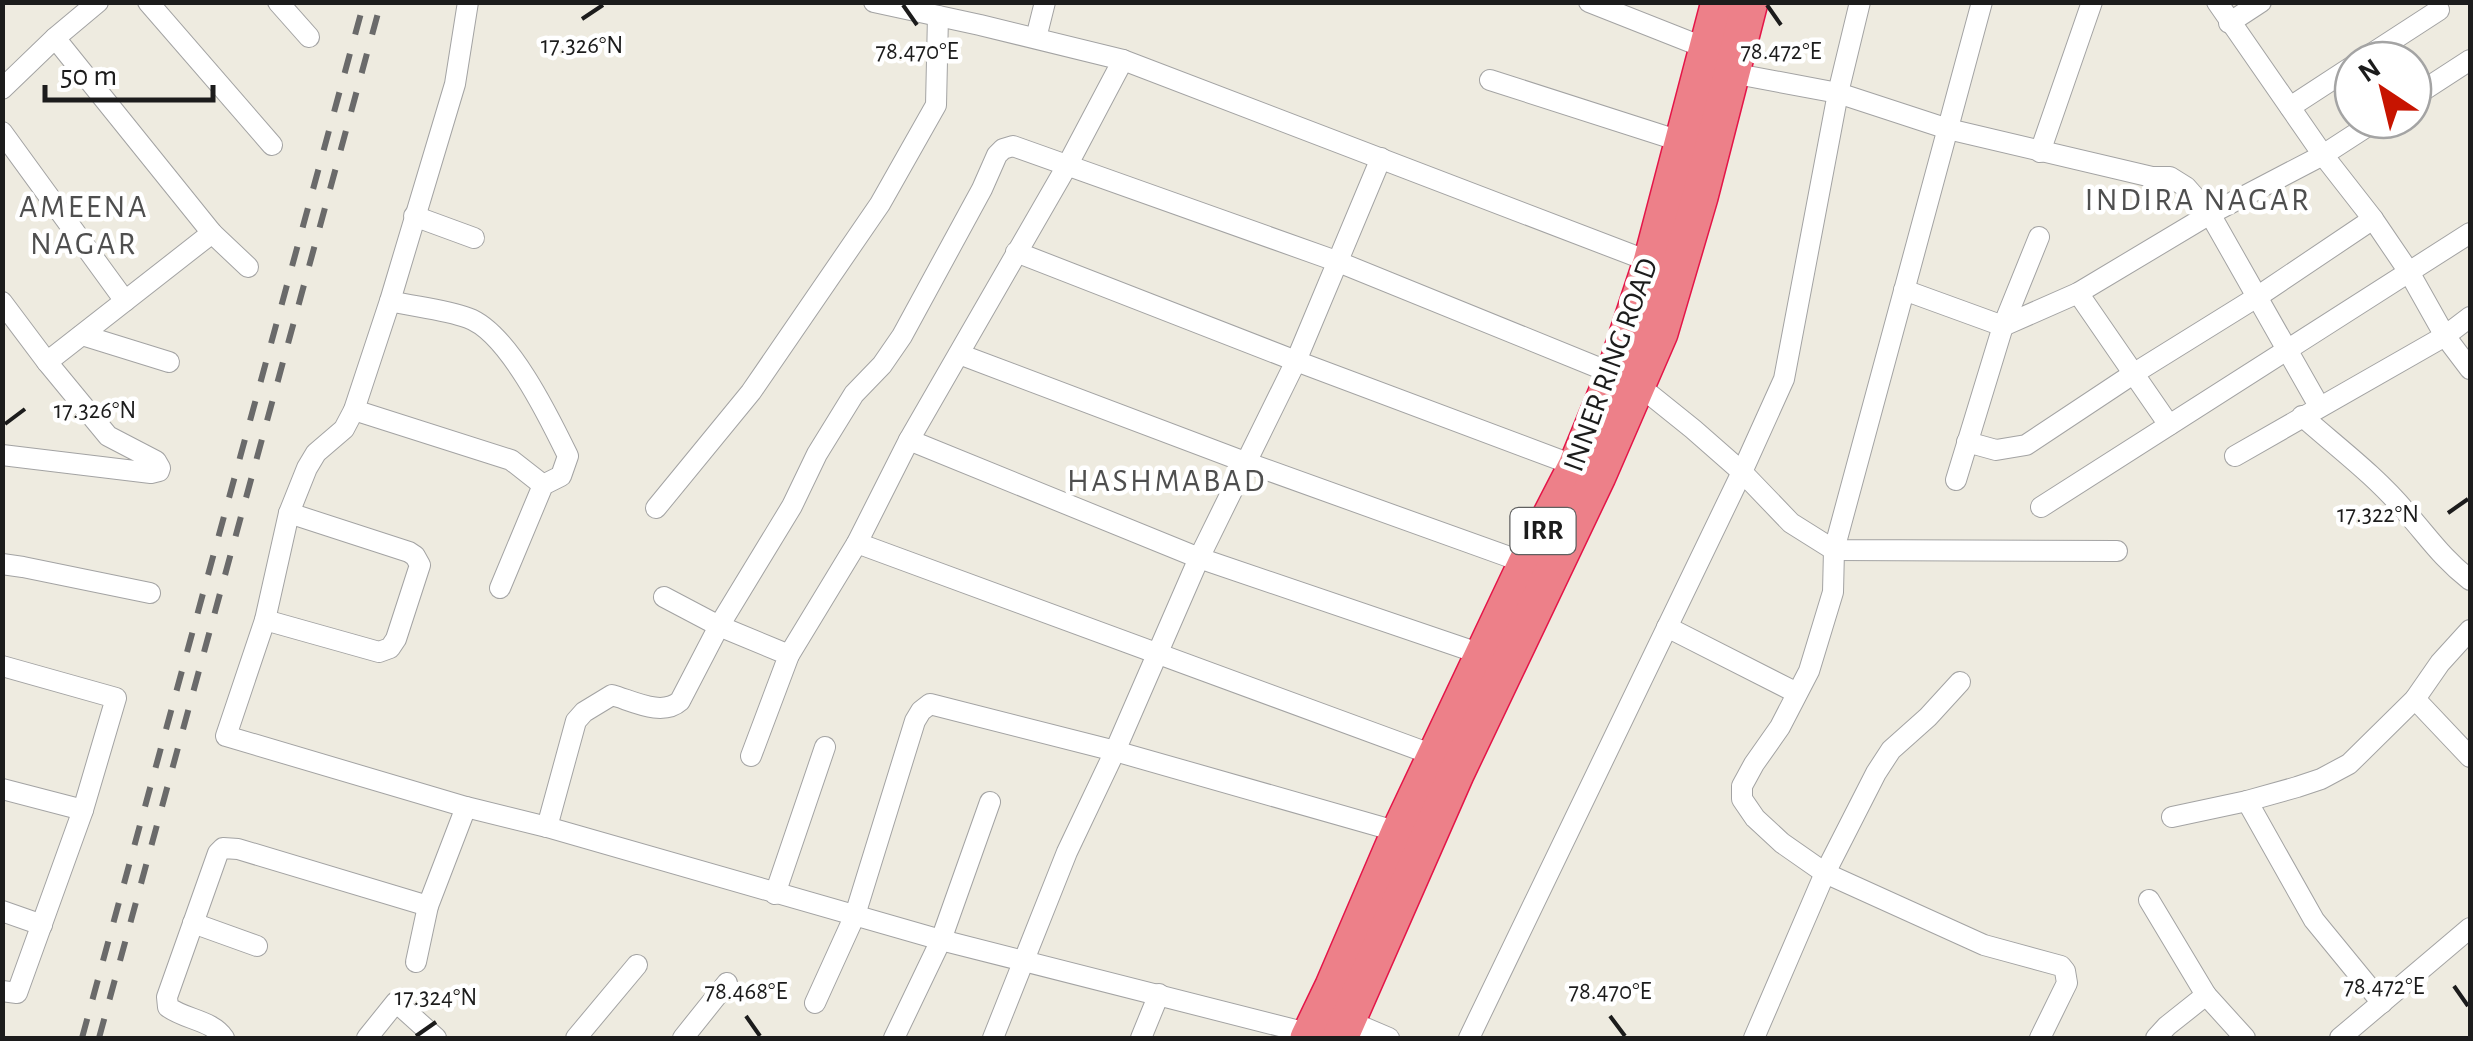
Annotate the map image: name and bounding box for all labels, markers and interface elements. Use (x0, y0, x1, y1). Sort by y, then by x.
text: 17.326°N (541, 33, 623, 58)
text: 78.470°E (875, 39, 959, 64)
text: 78.472°E (1740, 39, 1822, 64)
scale bar (45, 40, 212, 102)
north arrow (2333, 40, 2433, 140)
text: N (2354, 54, 2386, 88)
text: 50 m (60, 61, 117, 91)
district label: INDIRA NAGAR (2085, 184, 2311, 216)
district label: AMEENA NAGAR (19, 191, 149, 260)
street label: INNER RING ROAD (1559, 254, 1663, 476)
text: 17.326°N (54, 398, 136, 423)
district label: HASHMABAD (1067, 465, 1267, 497)
text: 17.322°N (2337, 502, 2419, 527)
road number: IRR (1510, 508, 1576, 554)
text: 78.472°E (2343, 974, 2425, 999)
text: 78.468°E (704, 979, 788, 1004)
text: 78.470°E (1568, 979, 1652, 1004)
text: 17.324°N (395, 985, 477, 1010)

